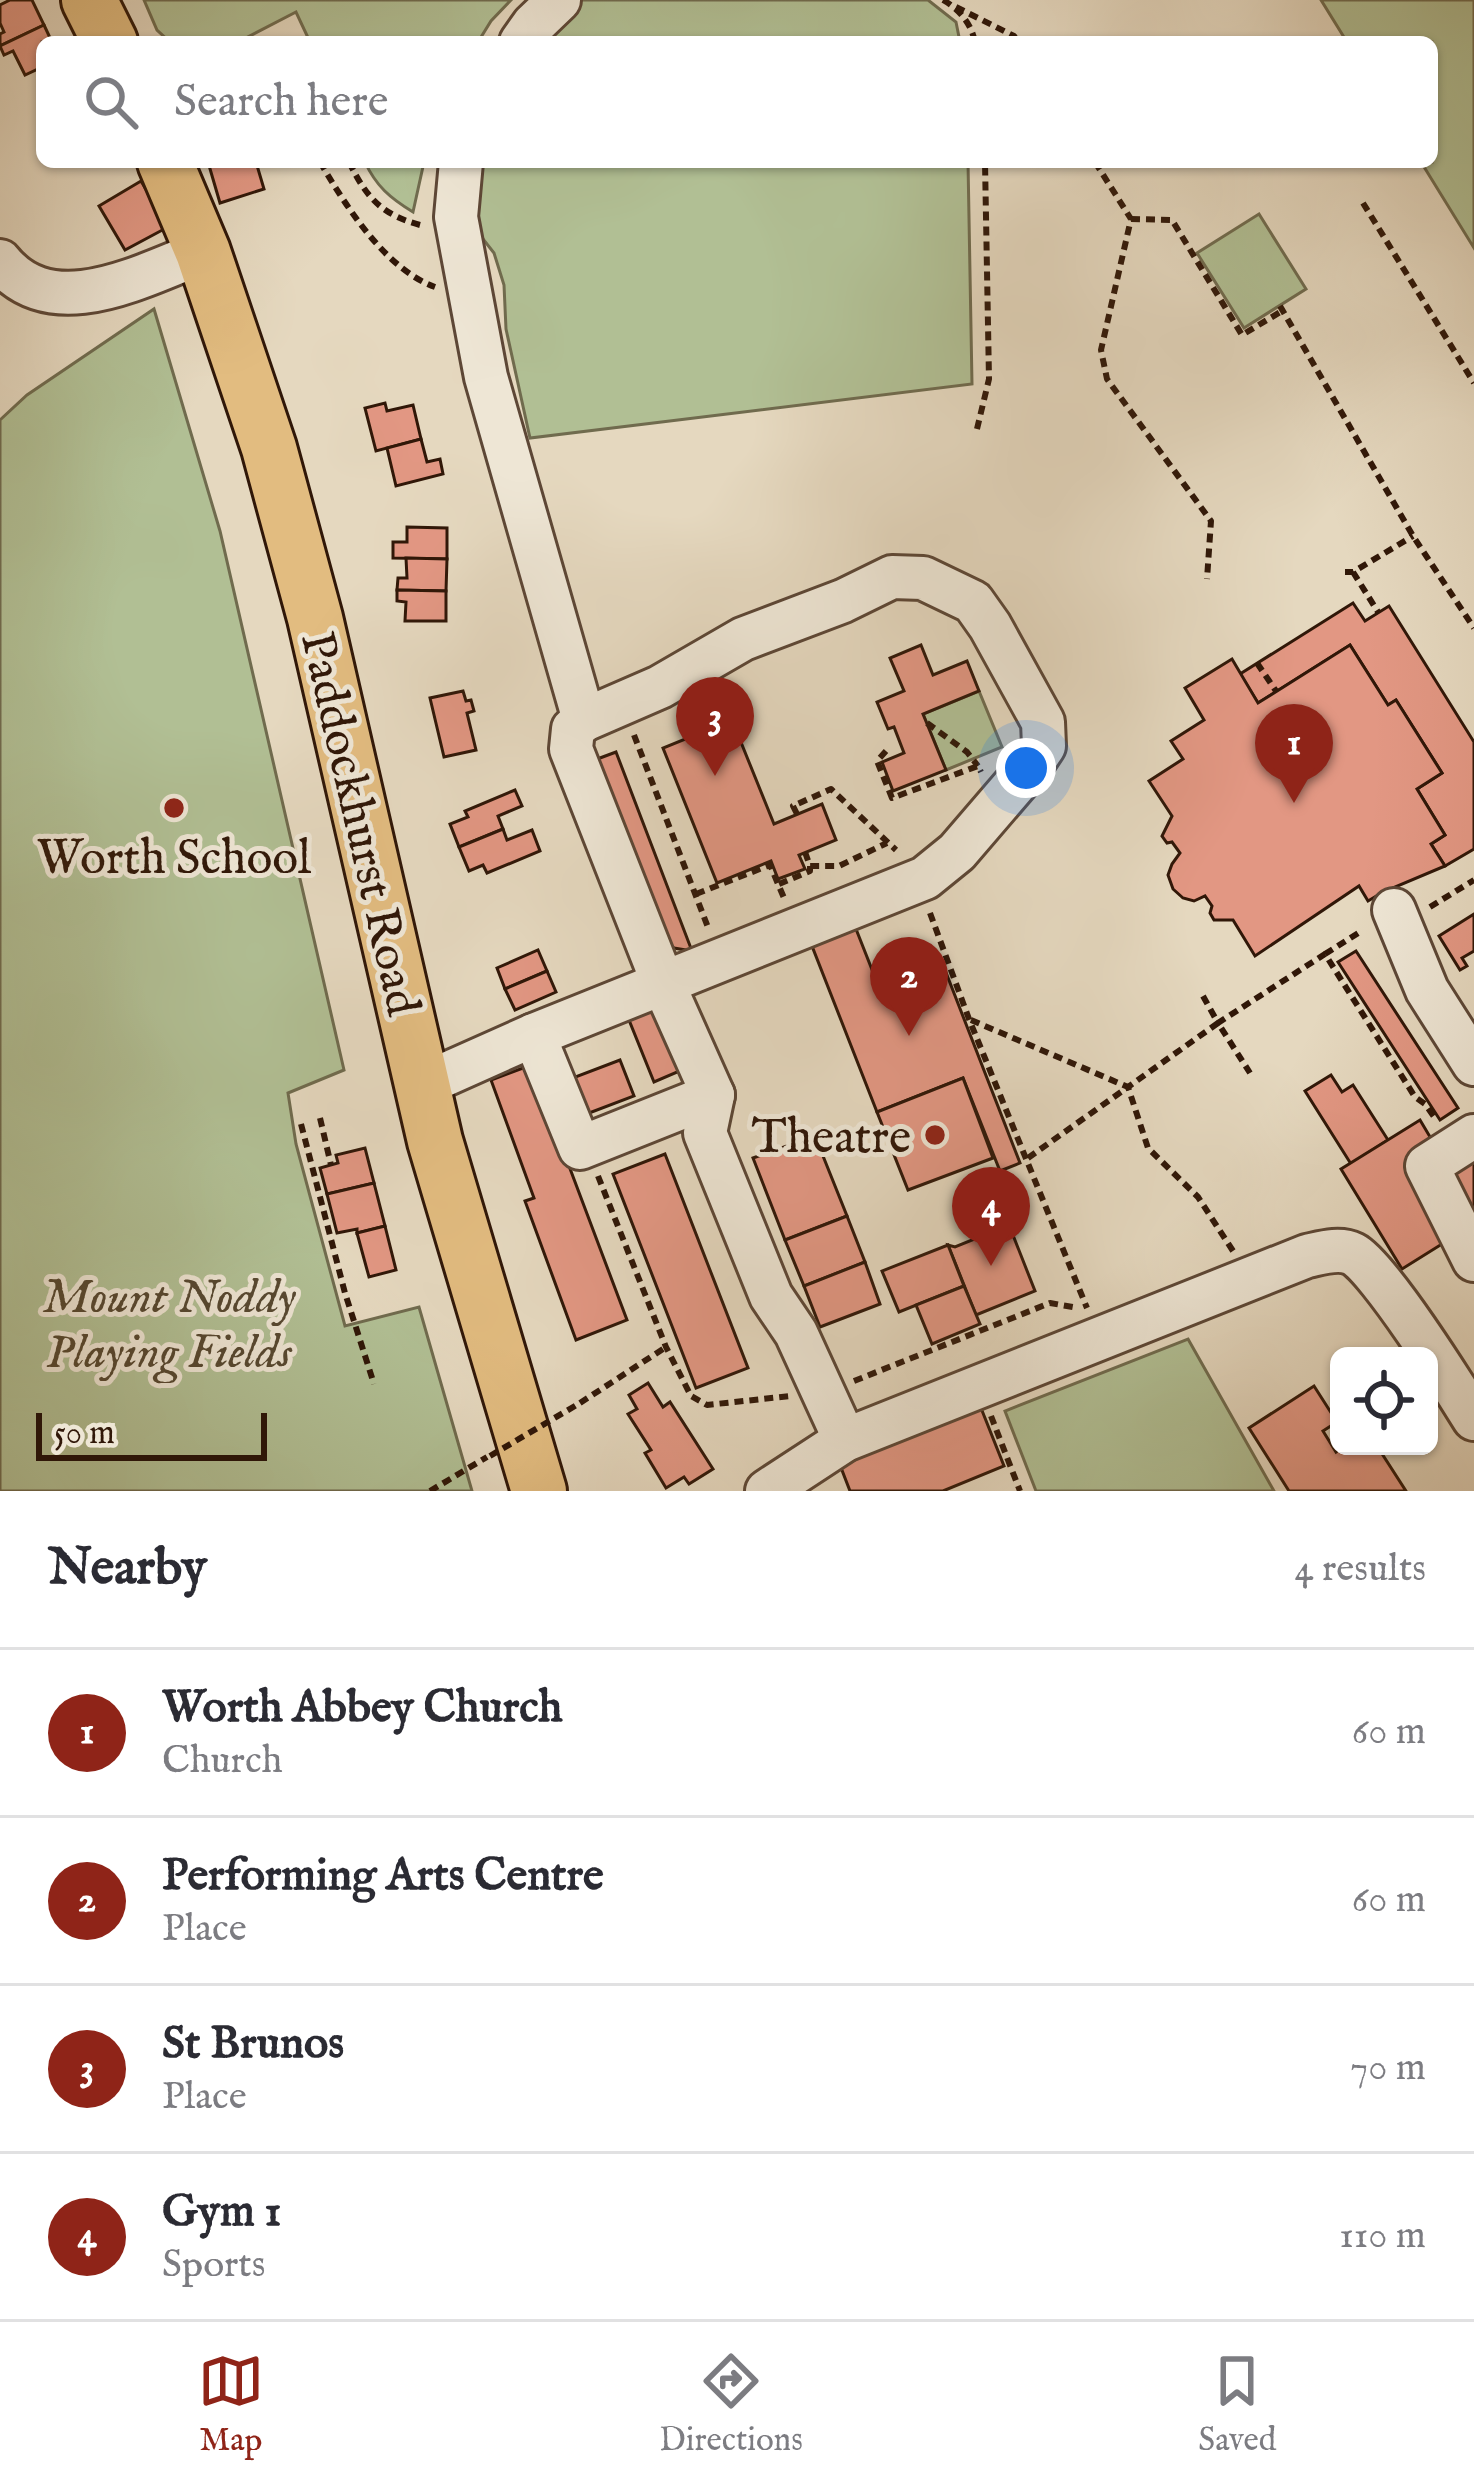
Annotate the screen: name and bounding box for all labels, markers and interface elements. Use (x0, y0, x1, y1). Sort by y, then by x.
search box (36, 36, 1438, 168)
icon: search (78, 69, 144, 135)
text: Search here (174, 74, 388, 131)
street label: Paddockhurst Road (285, 626, 431, 1022)
pin: 3 (676, 677, 754, 776)
pin: 1 (1255, 704, 1333, 803)
your location (996, 738, 1056, 798)
marker: Worth School (161, 795, 187, 821)
place label: Worth School (37, 830, 312, 890)
pin: 2 (870, 937, 948, 1036)
place label: Theatre (752, 1109, 911, 1169)
marker: Theatre (922, 1122, 948, 1148)
pin: 4 (952, 1167, 1030, 1266)
park label: Mount Noddy Playing Fields (42, 1269, 297, 1384)
map controls (1330, 1347, 1438, 1455)
button: locate (1330, 1347, 1438, 1455)
scale bar (36, 1407, 267, 1460)
text: 50 m (54, 1413, 115, 1455)
text: Nearby (48, 1537, 207, 1602)
text: 4 results (1294, 1545, 1426, 1594)
text: Worth Abbey Church (162, 1680, 563, 1737)
text: 1 (80, 1708, 94, 1757)
text: 60 m (1352, 1708, 1426, 1757)
text: Church (162, 1737, 282, 1786)
text: Performing Arts Centre (162, 1848, 604, 1905)
text: 2 (78, 1876, 96, 1925)
text: 60 m (1352, 1876, 1426, 1925)
text: Place (162, 1905, 247, 1954)
text: St Brunos (162, 2016, 344, 2073)
text: 3 (80, 2044, 94, 2093)
text: 70 m (1350, 2044, 1426, 2093)
text: Place (162, 2073, 247, 2122)
text: Gym 1 (162, 2184, 281, 2241)
text: 4 (77, 2212, 97, 2261)
text: 110 m (1339, 2212, 1426, 2261)
text: Sports (162, 2241, 265, 2290)
tab: Map (198, 2348, 264, 2462)
tab: Directions (659, 2348, 803, 2462)
tab: Saved (1198, 2348, 1276, 2462)

